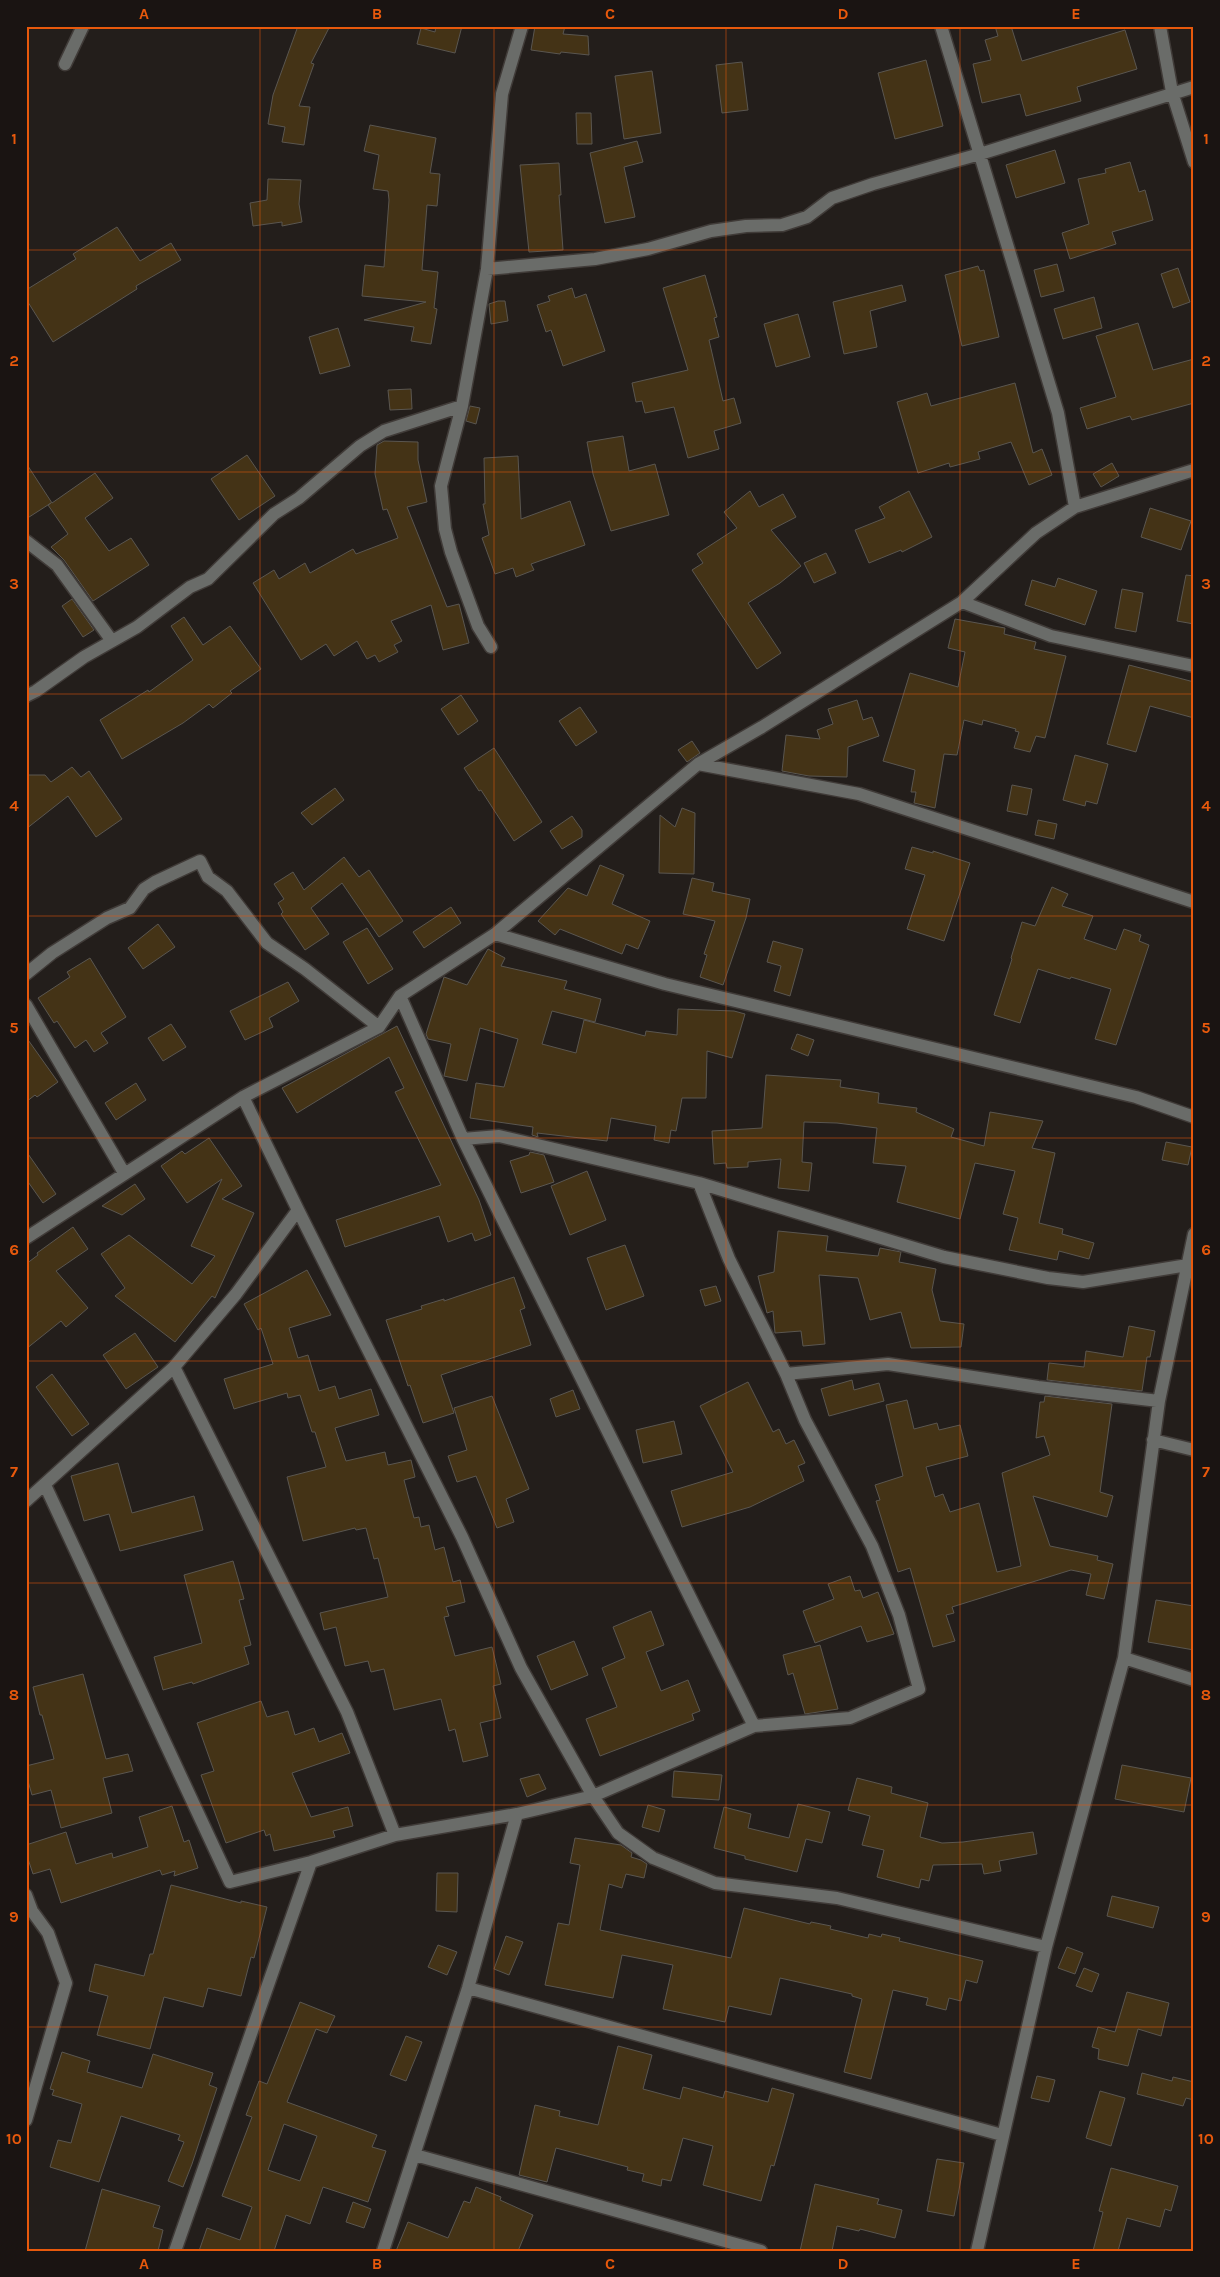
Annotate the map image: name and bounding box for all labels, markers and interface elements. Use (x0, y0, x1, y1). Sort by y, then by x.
text: A (139, 4, 149, 23)
text: B (372, 4, 382, 23)
text: C (605, 4, 615, 23)
text: D (838, 4, 849, 23)
text: E (1071, 4, 1081, 23)
text: 1 (11, 129, 17, 148)
text: 1 (1203, 129, 1209, 148)
text: 2 (9, 351, 19, 370)
text: 2 (1201, 351, 1211, 370)
text: 3 (9, 574, 19, 593)
text: 3 (1201, 574, 1211, 593)
text: 4 (9, 796, 19, 815)
text: 4 (1201, 796, 1211, 815)
text: 5 (9, 1018, 19, 1037)
text: 5 (1201, 1018, 1211, 1037)
text: 6 (9, 1240, 19, 1259)
text: 6 (1201, 1240, 1211, 1259)
text: 7 (10, 1462, 18, 1481)
text: 7 (1202, 1462, 1210, 1481)
text: 8 (9, 1685, 19, 1704)
text: 8 (1201, 1685, 1211, 1704)
text: 9 (9, 1907, 19, 1926)
text: 9 (1201, 1907, 1211, 1926)
text: 10 (6, 2129, 22, 2148)
text: 10 (1198, 2129, 1214, 2148)
text: A (139, 2254, 149, 2273)
text: B (372, 2254, 382, 2273)
text: C (605, 2254, 615, 2273)
text: D (838, 2254, 849, 2273)
text: E (1071, 2254, 1081, 2273)

